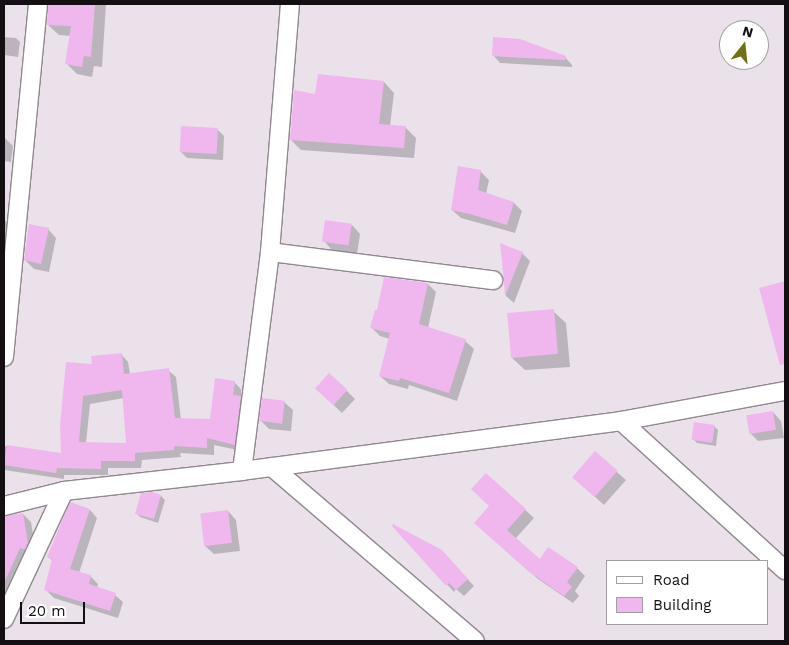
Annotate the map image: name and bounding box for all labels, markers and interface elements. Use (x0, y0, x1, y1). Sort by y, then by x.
north arrow (719, 20, 769, 70)
text: N (741, 22, 755, 41)
legend (606, 560, 769, 625)
text: Road (653, 571, 690, 589)
scale bar (22, 592, 88, 624)
text: Building (653, 596, 711, 614)
text: 20 m (28, 602, 66, 620)

